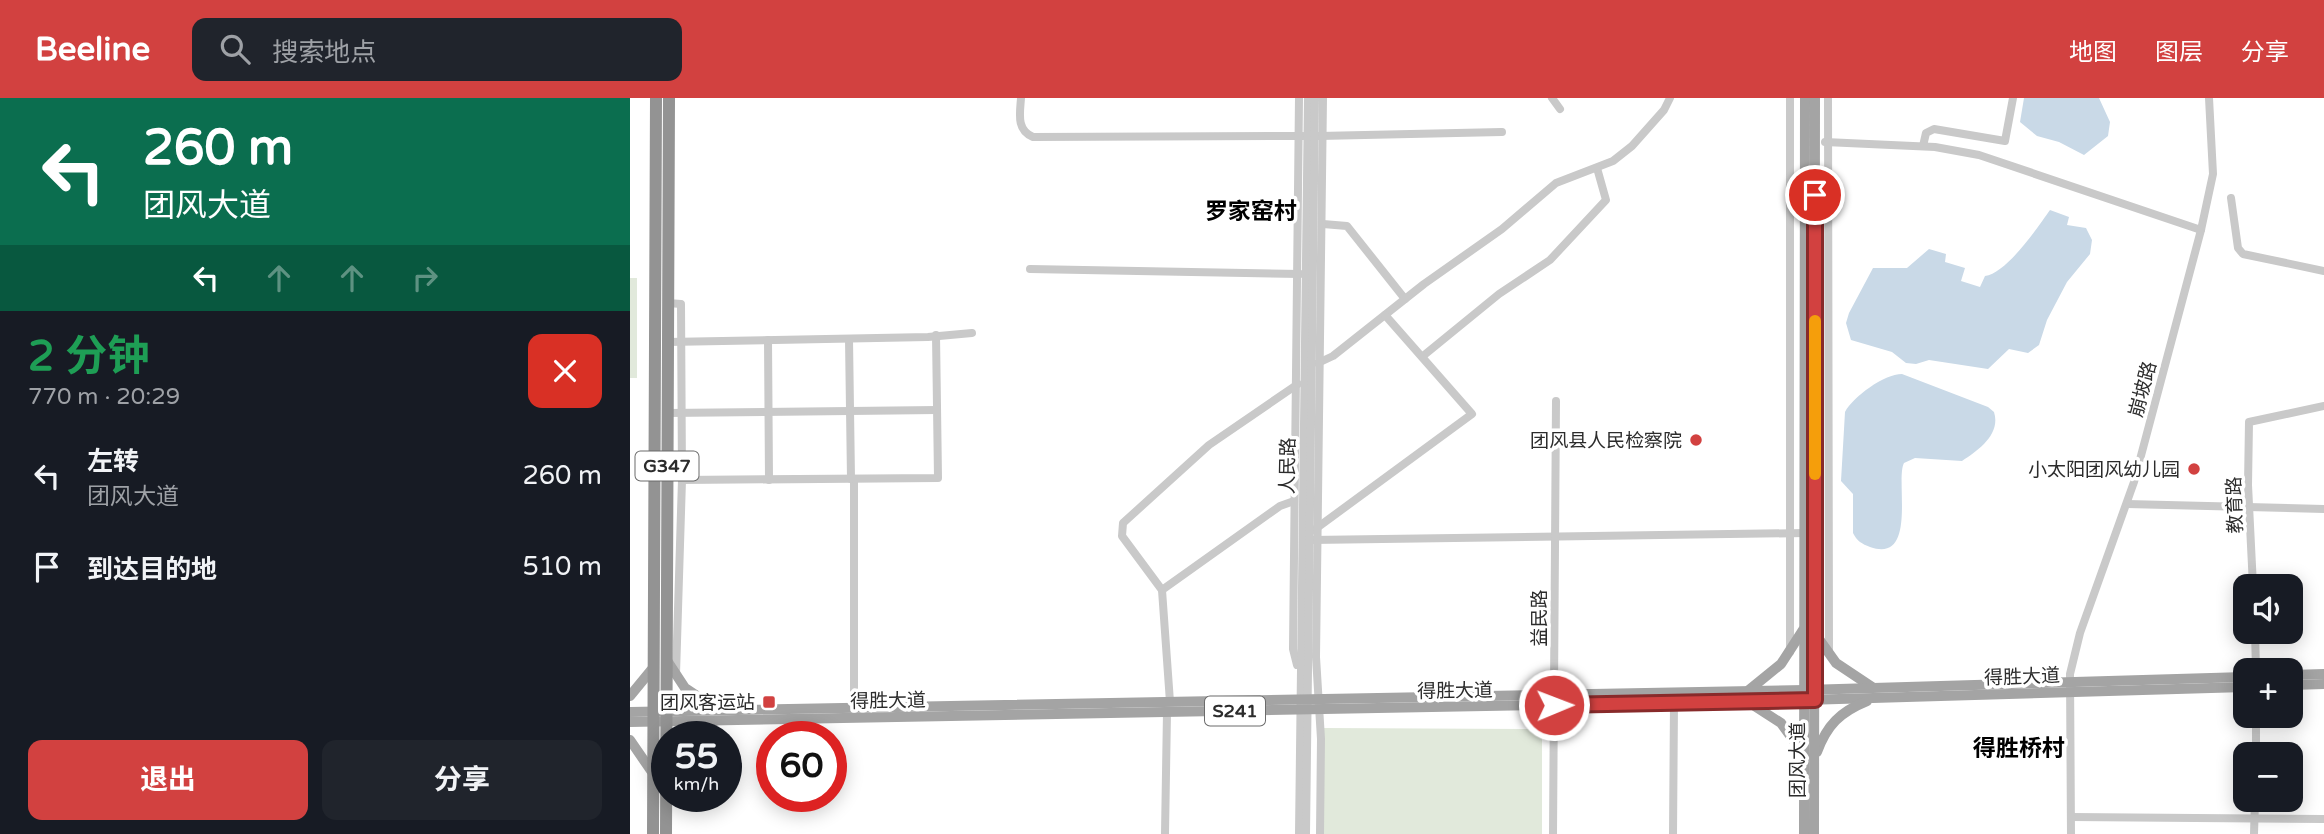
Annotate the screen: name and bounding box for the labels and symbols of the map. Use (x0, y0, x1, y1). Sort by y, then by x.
pin (1785, 165, 1845, 225)
district label: 罗家窑村 (1205, 198, 1297, 226)
street label: 崩坡路 (2125, 359, 2161, 420)
place label: 团风县人民检察院 (1530, 430, 1682, 452)
marker: 团风县人民检察院 (1688, 432, 1704, 448)
street label: 人民路 (1277, 437, 1299, 495)
road number: G347 (635, 452, 698, 480)
place label: 小太阳团风幼儿园 (2028, 459, 2180, 481)
marker: 小太阳团风幼儿园 (2186, 461, 2202, 477)
street label: 教育路 (2223, 476, 2247, 534)
street label: 益民路 (1529, 589, 1551, 647)
street label: 得胜大道 (1984, 665, 2060, 689)
position arrow (1517, 668, 1591, 742)
street label: 得胜大道 (1417, 679, 1493, 703)
street label: 得胜大道 (850, 689, 926, 713)
place label: 团风客运站 (660, 692, 755, 714)
marker: 团风客运站 (761, 694, 777, 710)
road number: S241 (1205, 696, 1265, 726)
speed limit sign: 60 (756, 721, 847, 812)
street label: 团风大道 (1787, 722, 1809, 798)
district label: 得胜桥村 (1973, 735, 2065, 763)

